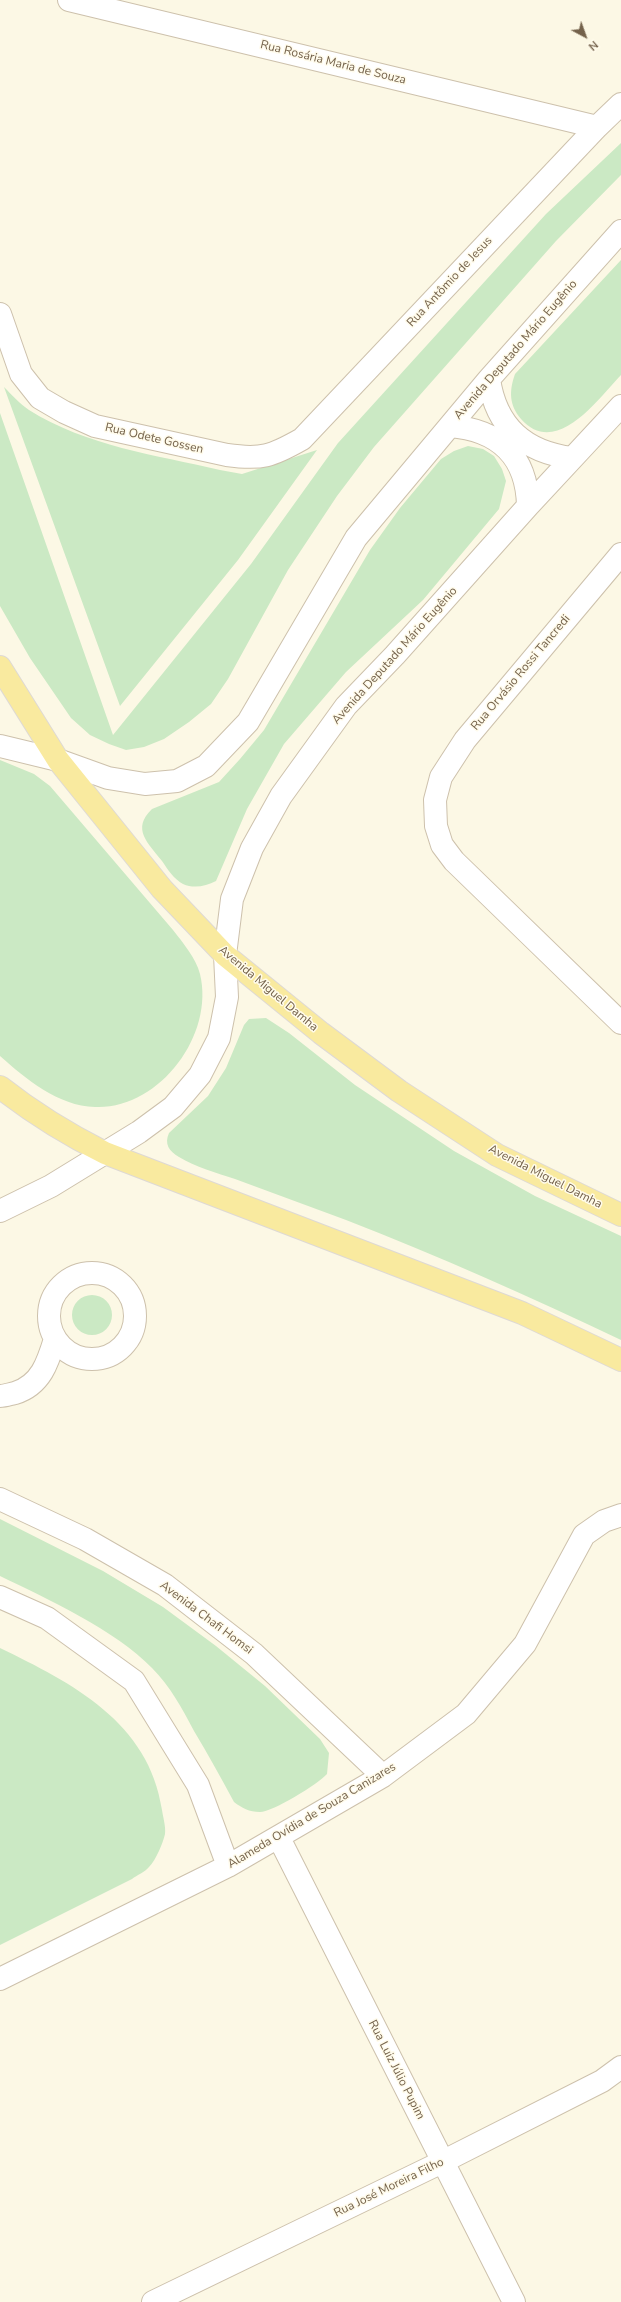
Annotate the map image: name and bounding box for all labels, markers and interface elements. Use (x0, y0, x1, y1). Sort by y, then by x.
north arrow (565, 16, 605, 56)
text: N (585, 37, 601, 54)
street label: Rua Rosária Maria de Souza (259, 38, 407, 88)
street label: Rua Antômio de Jesus (404, 234, 496, 330)
street label: Avenida Deputado Mário Eugênio (451, 277, 581, 423)
street label: Rua Odete Gossen (103, 421, 205, 457)
street label: Avenida Deputado Mário Eugênio (329, 584, 461, 728)
street label: Rua Orvásio Rossi Tancredi (468, 612, 574, 734)
street label: Avenida Miguel Damha (215, 943, 321, 1035)
street label: Avenida Miguel Damha (486, 1142, 604, 1212)
street label: Avenida Chafi Homsi (157, 1578, 255, 1658)
street label: Alameda Ovídia de Souza Canizares (225, 1760, 399, 1872)
street label: Rua Luiz Júlio Pupim (365, 2018, 427, 2122)
street label: Rua José Moreira Filho (332, 2155, 446, 2221)

